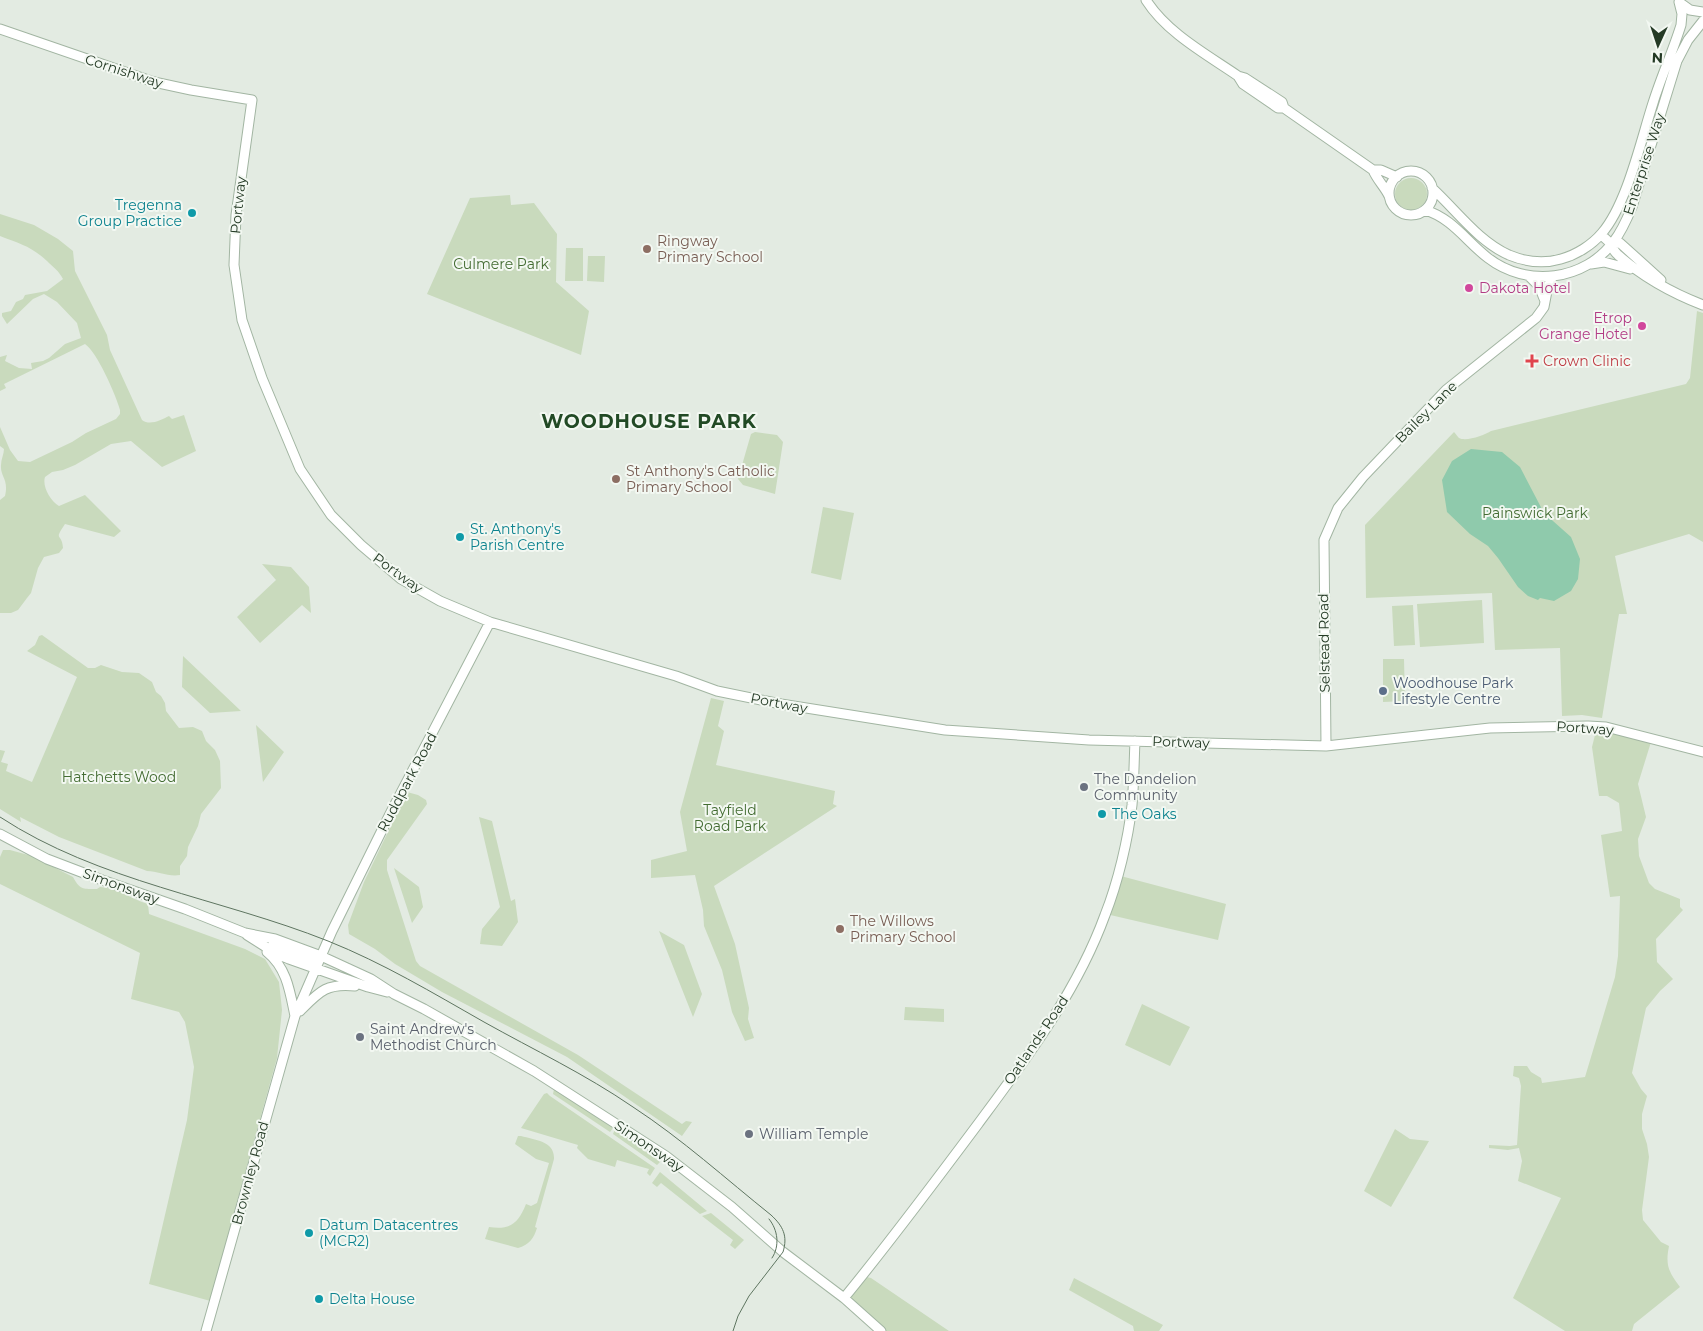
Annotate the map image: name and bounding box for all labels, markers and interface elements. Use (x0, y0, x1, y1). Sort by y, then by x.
north arrow (1633, 20, 1683, 70)
text: N (1651, 49, 1663, 67)
street label: Cornishway (83, 50, 166, 92)
street label: Enterprise Way (1619, 110, 1669, 217)
street label: Portway (226, 175, 250, 235)
place label: Tregenna Group Practice (78, 196, 182, 230)
marker: Tregenna Group Practice (186, 207, 198, 219)
place label: Ringway Primary School (657, 232, 763, 266)
marker: Ringway Primary School (641, 243, 653, 255)
park label: Culmere Park (453, 255, 549, 273)
place label: Dakota Hotel (1479, 279, 1571, 297)
marker: Dakota Hotel (1463, 282, 1475, 294)
place label: Etrop Grange Hotel (1539, 309, 1632, 343)
marker: Etrop Grange Hotel (1636, 320, 1648, 332)
place label: Crown Clinic (1543, 352, 1631, 370)
marker: Crown Clinic (1525, 354, 1539, 368)
street label: Bailey Lane (1391, 377, 1461, 447)
district label: WOODHOUSE PARK (541, 410, 757, 433)
place label: St Anthony's Catholic Primary School (626, 462, 775, 496)
marker: St Anthony's Catholic Primary School (610, 473, 622, 485)
park label: Painswick Park (1482, 504, 1589, 522)
place label: St. Anthony's Parish Centre (470, 520, 564, 554)
marker: St. Anthony's Parish Centre (454, 531, 466, 543)
street label: Portway (369, 549, 427, 597)
street label: Selstead Road (1314, 593, 1334, 693)
place label: Woodhouse Park Lifestyle Centre (1393, 674, 1514, 708)
marker: Woodhouse Park Lifestyle Centre (1377, 685, 1389, 697)
street label: Portway (749, 689, 809, 717)
street label: Portway (1556, 717, 1615, 739)
street label: Ruddpark Road (373, 729, 441, 835)
street label: Portway (1152, 732, 1211, 752)
park label: Hatchetts Wood (62, 768, 176, 786)
place label: The Dandelion Community (1094, 770, 1197, 804)
marker: The Dandelion Community (1078, 781, 1090, 793)
park label: Tayfield Road Park (694, 801, 767, 835)
place label: The Oaks (1112, 805, 1177, 823)
marker: The Oaks (1096, 808, 1108, 820)
street label: Simonsway (80, 864, 162, 908)
place label: The Willows Primary School (850, 912, 956, 946)
marker: The Willows Primary School (834, 923, 846, 935)
street label: Oatlands Road (1000, 992, 1072, 1088)
place label: Saint Andrew's Methodist Church (370, 1020, 497, 1054)
marker: Saint Andrew's Methodist Church (354, 1031, 366, 1043)
street label: Simonsway (611, 1116, 687, 1176)
street label: Brownley Road (228, 1119, 272, 1227)
place label: William Temple (759, 1125, 868, 1143)
marker: William Temple (743, 1128, 755, 1140)
place label: Datum Datacentres (MCR2) (319, 1216, 458, 1250)
marker: Datum Datacentres (MCR2) (303, 1227, 315, 1239)
place label: Delta House (329, 1290, 415, 1308)
marker: Delta House (313, 1293, 325, 1305)

